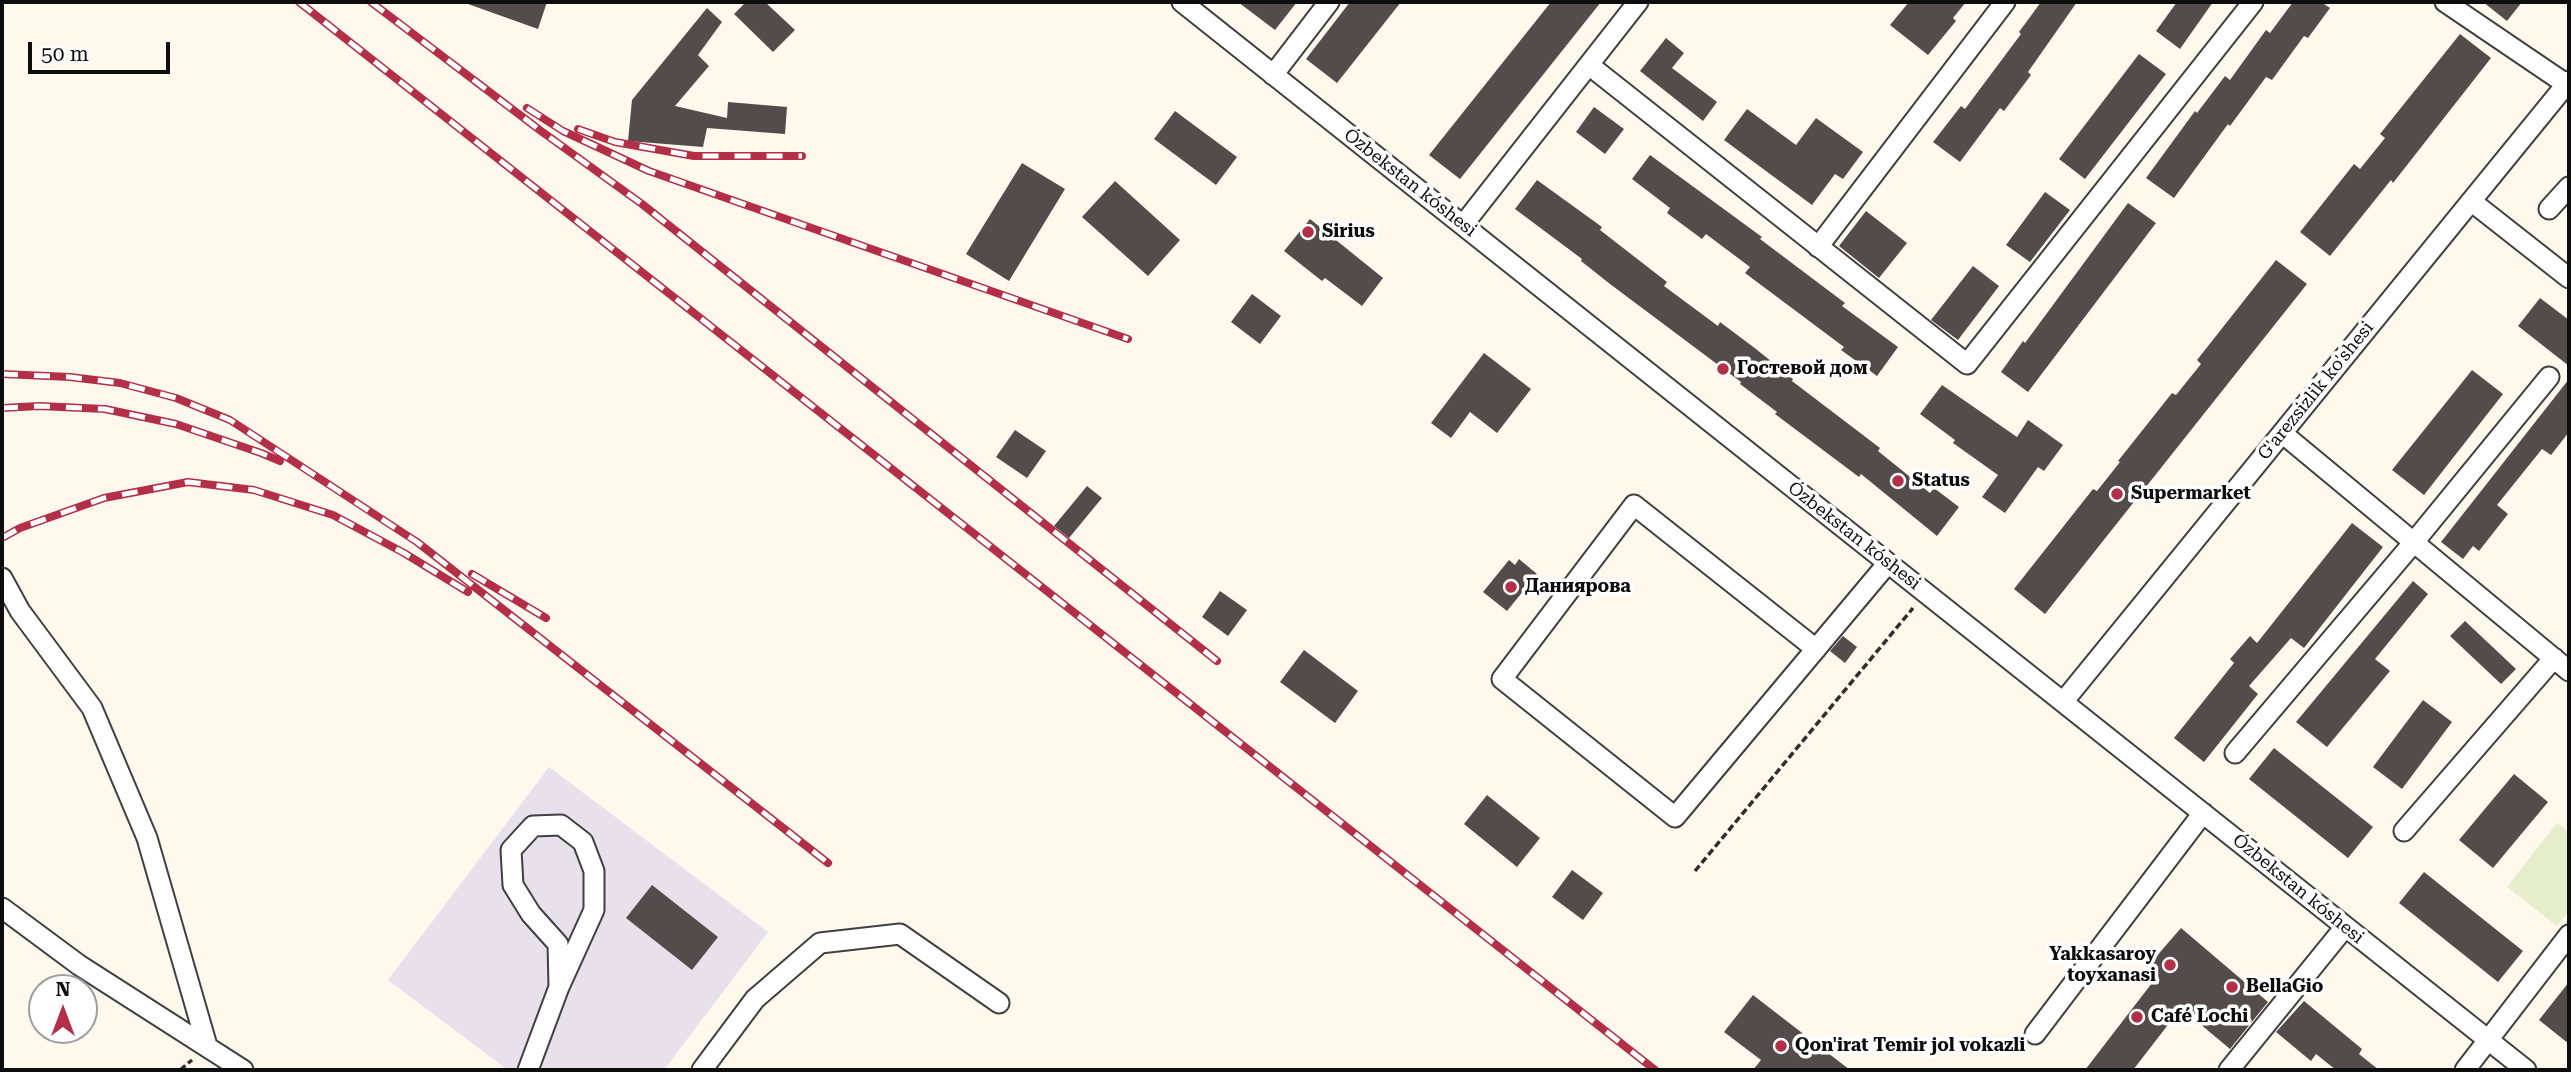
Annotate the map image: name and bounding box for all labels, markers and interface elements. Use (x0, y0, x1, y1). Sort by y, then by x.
scale bar (32, 28, 173, 72)
text: 50 m (41, 42, 89, 66)
street label: Ózbekstan kóshesi (1339, 124, 1481, 242)
place label: Sirius (1322, 221, 1375, 243)
marker: Sirius (1300, 224, 1316, 240)
street label: G'arezsizlik ko'shesi (2254, 317, 2378, 465)
place label: Гостевой дом (1737, 358, 1868, 380)
marker: Гостевой дом (1715, 361, 1731, 377)
place label: Status (1912, 470, 1970, 492)
marker: Status (1890, 473, 1906, 489)
street label: Ózbekstan kóshesi (1783, 477, 1925, 595)
place label: Supermarket (2131, 483, 2251, 505)
marker: Supermarket (2109, 486, 2125, 502)
place label: Даниярова (1525, 576, 1631, 598)
marker: Даниярова (1503, 579, 1519, 595)
street label: Ózbekstan kóshesi (2228, 829, 2368, 949)
place label: Yakkasaroy toyxanasi (2049, 944, 2156, 986)
marker: Yakkasaroy toyxanasi (2162, 957, 2178, 973)
north arrow (28, 974, 98, 1044)
place label: BellaGio (2246, 976, 2323, 998)
text: N (56, 978, 70, 1001)
marker: BellaGio (2224, 979, 2240, 995)
place label: Café Lochi (2151, 1006, 2248, 1028)
marker: Café Lochi (2129, 1009, 2145, 1025)
place label: Qon'irat Temir jol vokazli (1795, 1035, 2025, 1057)
marker: Qon'irat Temir jol vokazli (1773, 1038, 1789, 1054)

